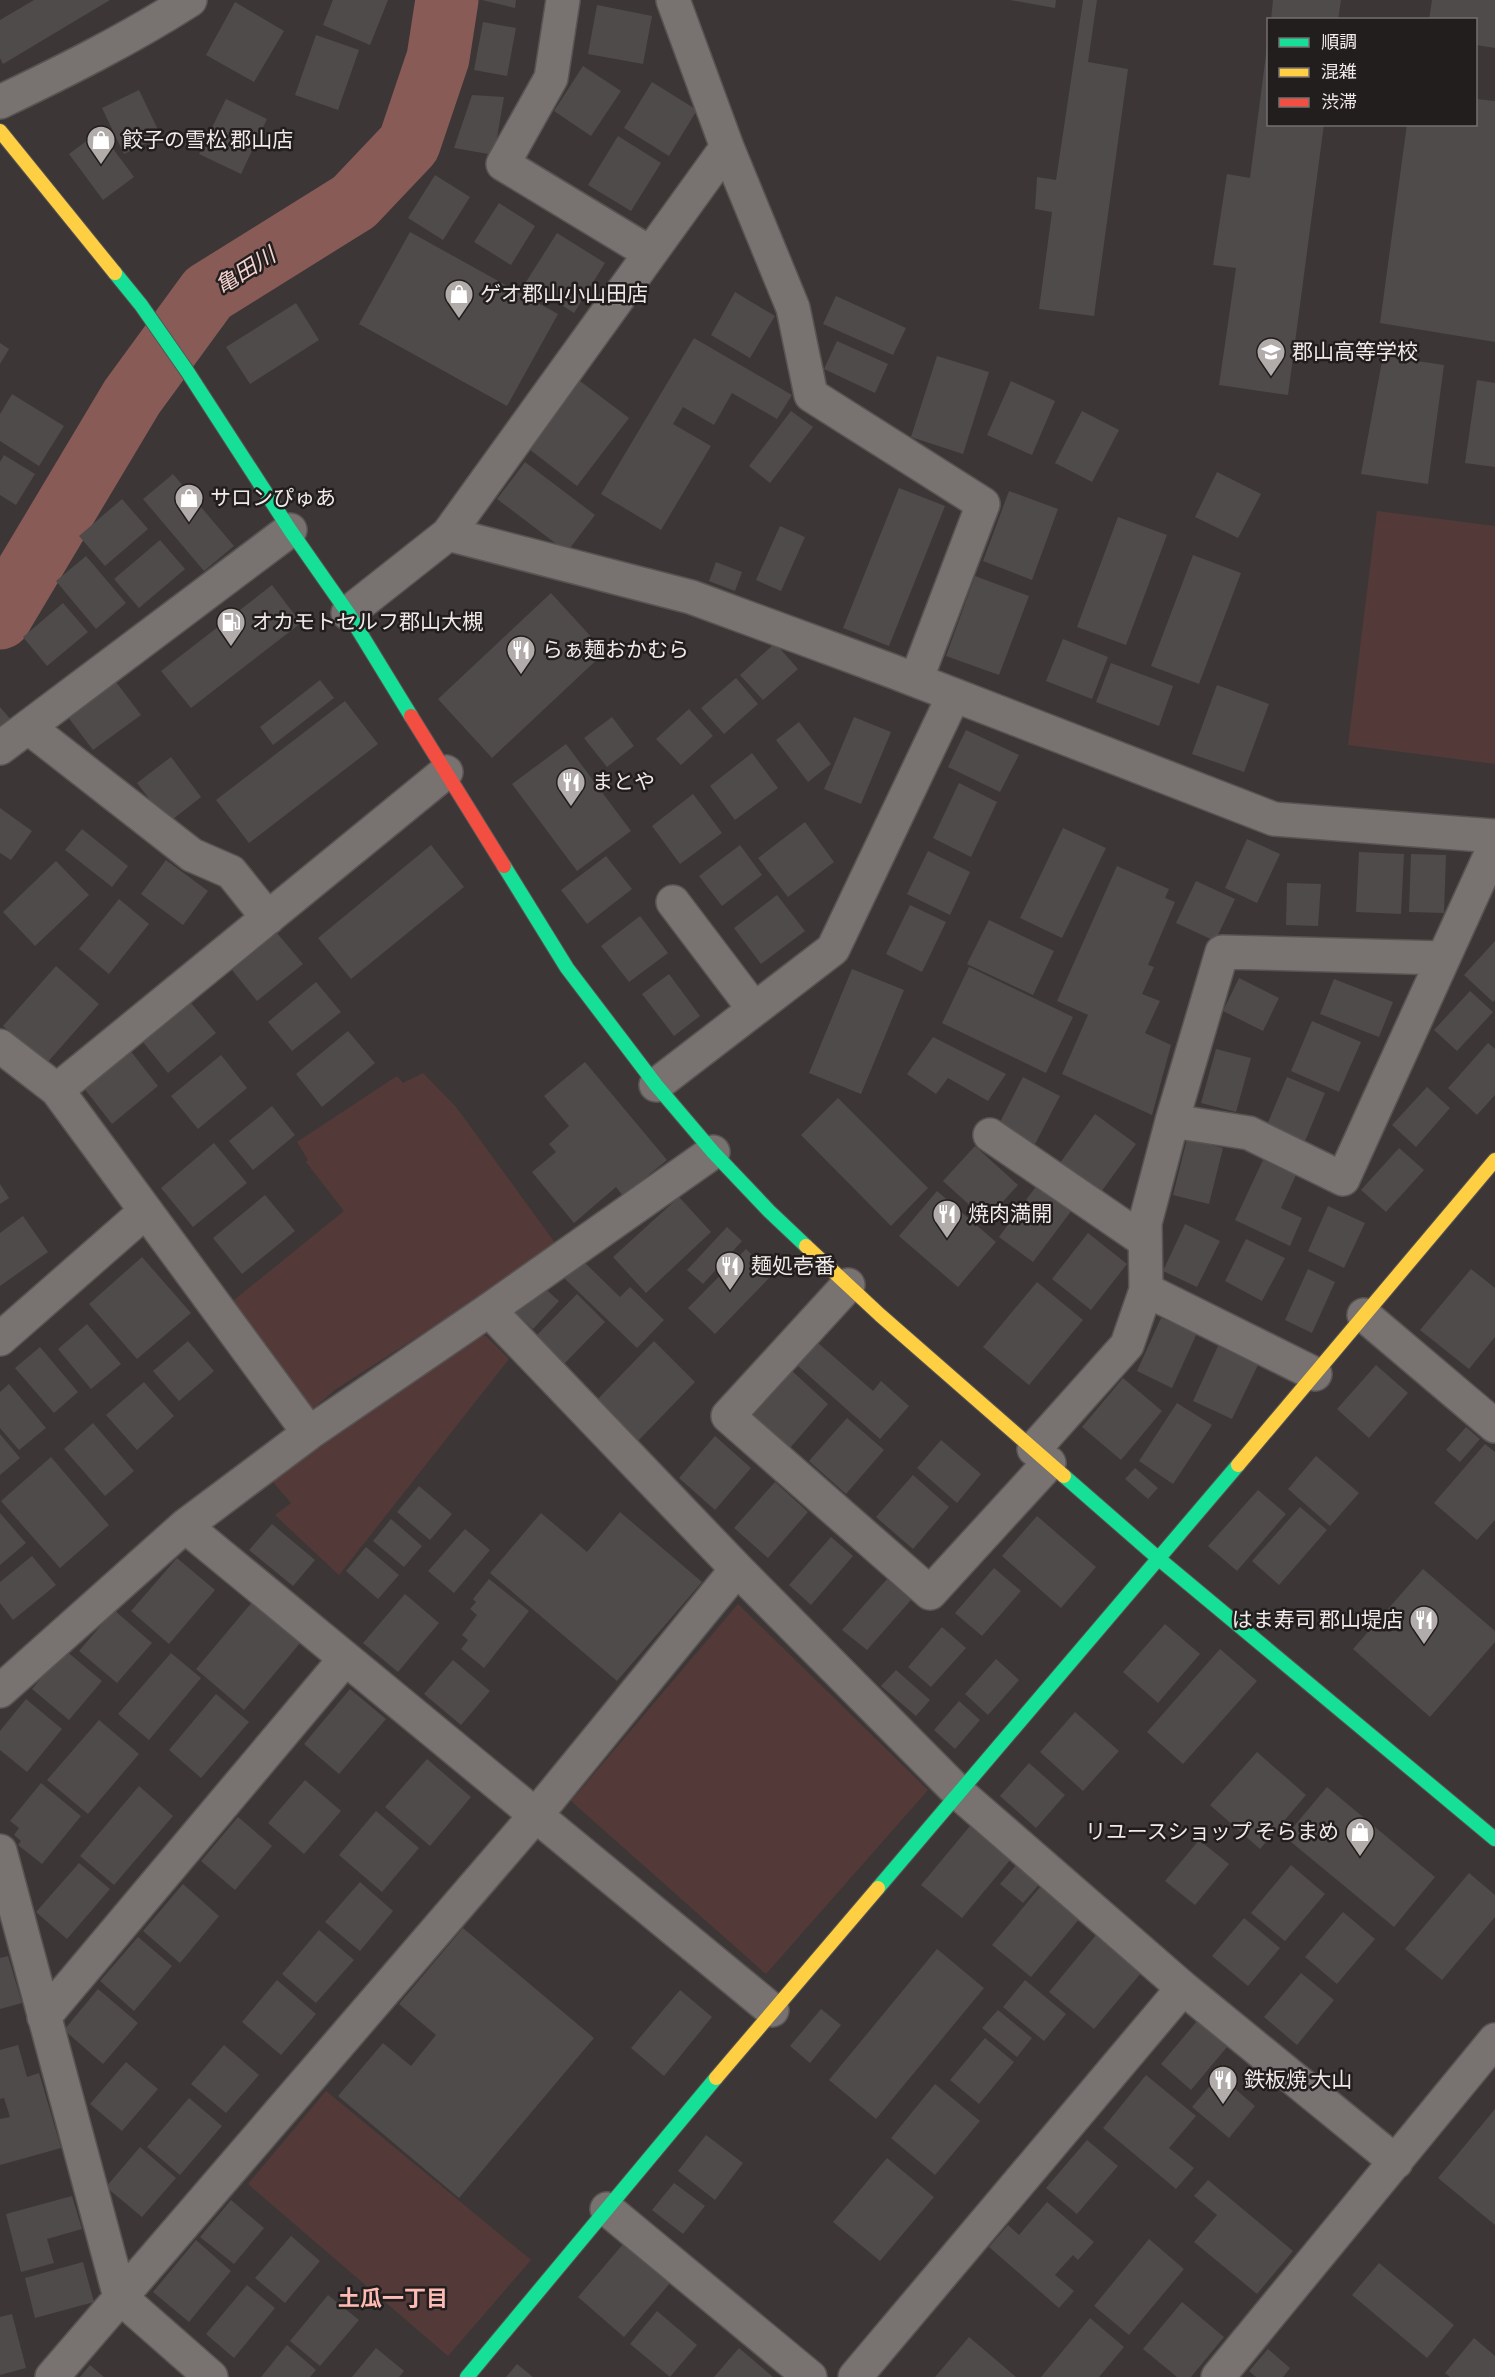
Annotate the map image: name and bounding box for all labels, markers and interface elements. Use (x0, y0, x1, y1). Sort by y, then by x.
legend (1267, 18, 1477, 126)
text: 順調 (1321, 32, 1357, 53)
text: 混雑 (1321, 62, 1357, 83)
text: 渋滞 (1321, 92, 1357, 113)
shop icon: 餃子の雪松 郡山店 (85, 124, 117, 166)
place label: 餃子の雪松 郡山店 (122, 128, 293, 153)
water label: 亀田川 (211, 241, 283, 300)
shop icon: ゲオ郡山小山田店 (443, 278, 475, 320)
place label: ゲオ郡山小山田店 (480, 282, 648, 307)
school or university icon: 郡山高等学校 (1255, 336, 1287, 378)
place label: 郡山高等学校 (1292, 340, 1418, 365)
shop icon: サロンぴゅあ (173, 482, 205, 524)
place label: サロンぴゅあ (210, 486, 336, 511)
fuel station icon: オカモトセルフ郡山大槻 (215, 606, 247, 648)
place label: オカモトセルフ郡山大槻 (252, 610, 483, 635)
restaurant icon: らぁ麺おかむら (505, 634, 537, 676)
place label: らぁ麺おかむら (542, 638, 689, 663)
restaurant icon: まとや (555, 766, 587, 808)
place label: まとや (592, 770, 655, 795)
restaurant icon: 焼肉満開 (931, 1198, 963, 1240)
place label: 焼肉満開 (968, 1202, 1052, 1227)
restaurant icon: 麺処壱番 (714, 1250, 746, 1292)
place label: 麺処壱番 (751, 1254, 835, 1279)
restaurant icon: はま寿司 郡山堤店 (1408, 1604, 1440, 1646)
place label: はま寿司 郡山堤店 (1232, 1608, 1403, 1633)
shop icon: リユースショップ そらまめ (1344, 1816, 1376, 1858)
place label: リユースショップ そらまめ (1085, 1820, 1339, 1845)
restaurant icon: 鉄板焼 大山 (1207, 2064, 1239, 2106)
place label: 鉄板焼 大山 (1244, 2068, 1352, 2093)
district label: 土瓜一丁目 (338, 2286, 448, 2313)

